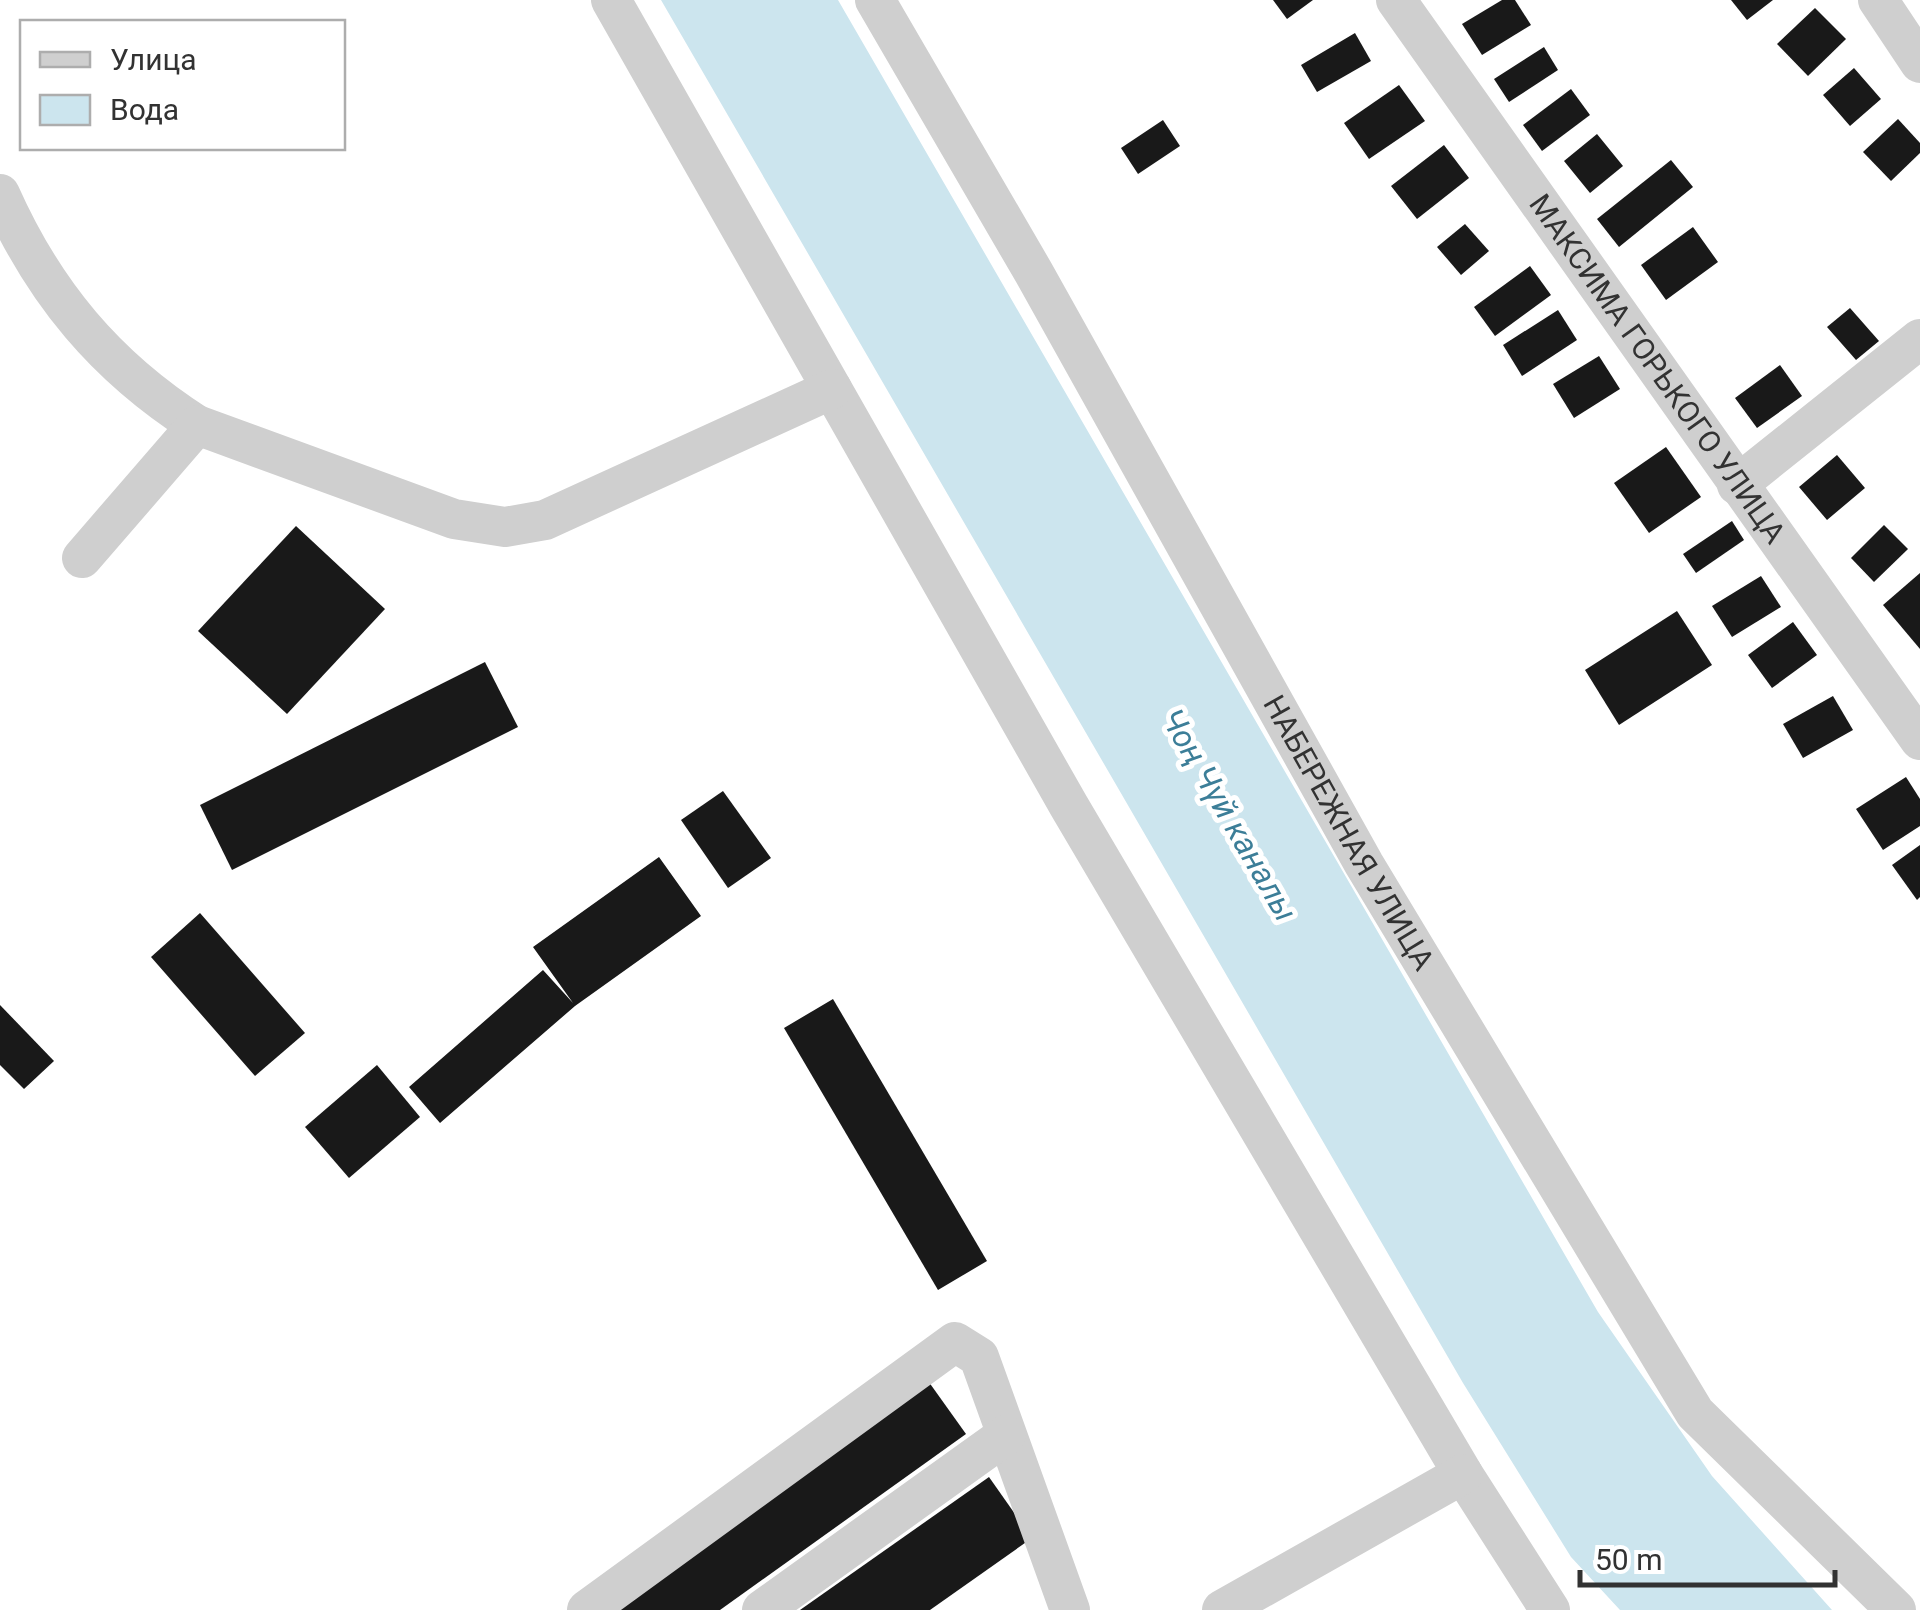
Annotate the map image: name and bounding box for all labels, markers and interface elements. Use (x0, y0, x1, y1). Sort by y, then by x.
legend (20, 20, 345, 150)
text: Улица (110, 42, 197, 77)
text: Вода (110, 92, 179, 127)
street label: МАКСИМА ГОРЬКОГО УЛИЦА (1522, 187, 1793, 550)
street label: НАБЕРЕЖНАЯ УЛИЦА (1256, 689, 1442, 976)
water label: Чоң Чүй каналы (1153, 702, 1305, 928)
scale bar (1580, 1525, 1835, 1587)
text: 50 m (1595, 1542, 1662, 1577)

